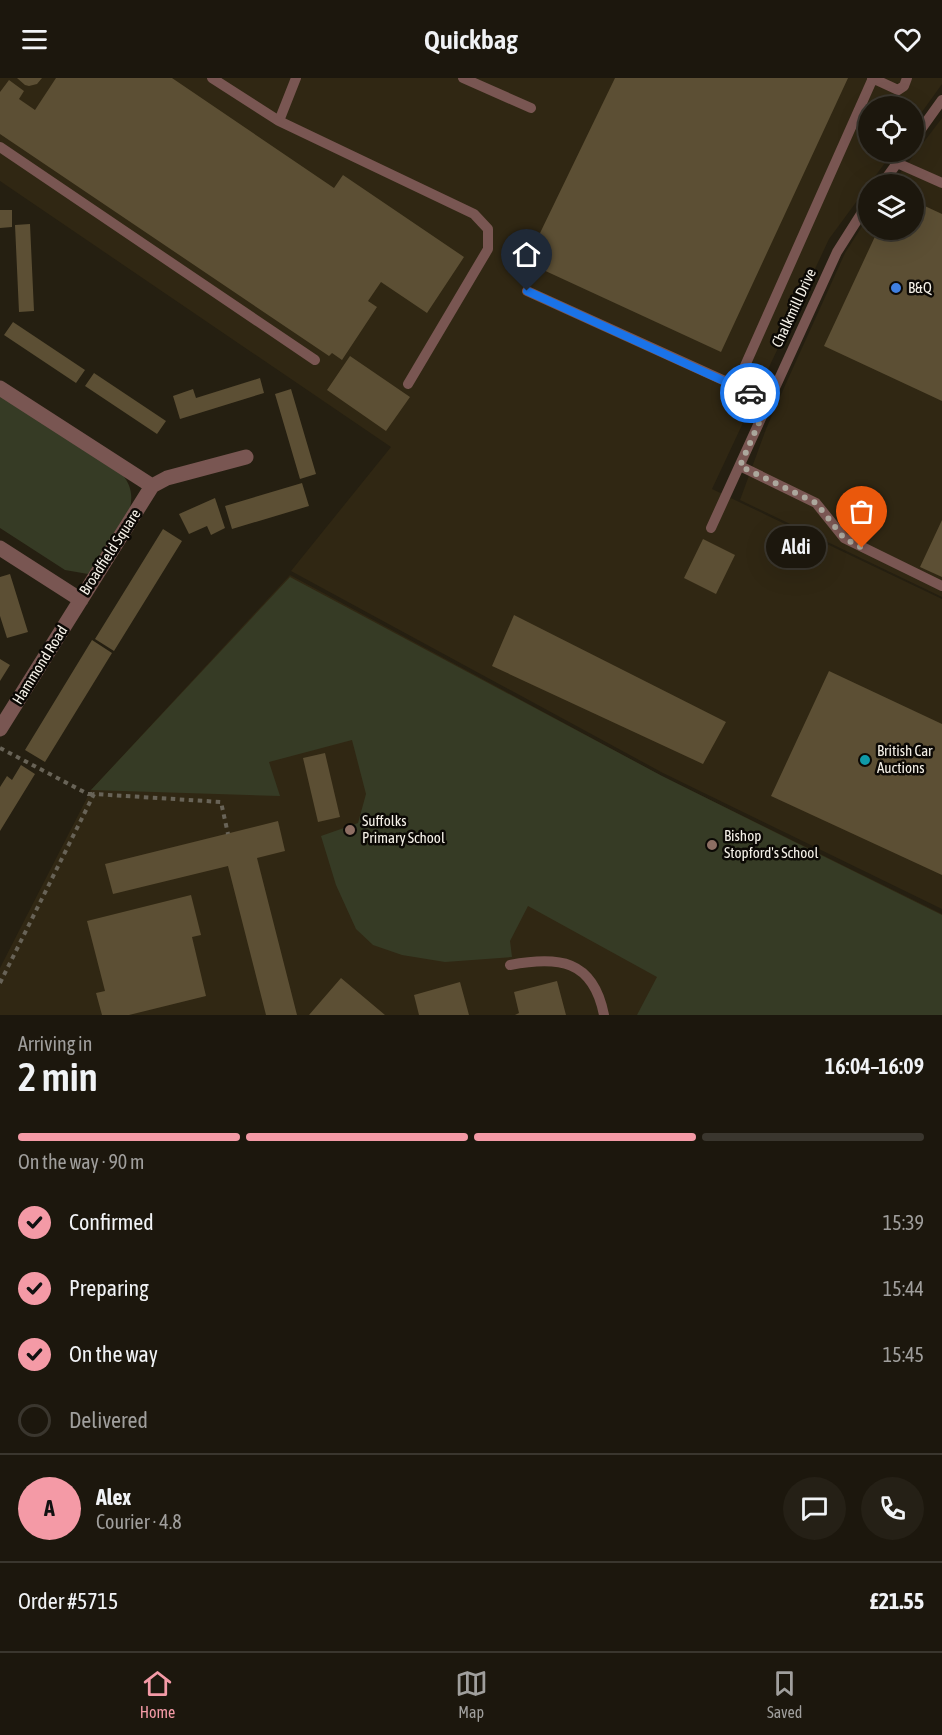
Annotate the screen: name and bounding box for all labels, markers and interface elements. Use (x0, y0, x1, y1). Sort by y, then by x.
icon: menu (18, 23, 51, 56)
icon: heart (891, 23, 924, 56)
text: Quickbag (424, 24, 518, 55)
map controls (858, 96, 924, 240)
button: locate (858, 96, 924, 162)
button: layers (858, 174, 924, 240)
pin (501, 229, 552, 291)
icon: home (510, 238, 543, 271)
street label: Chalkmill Drive (768, 266, 819, 350)
place label: B&Q (908, 279, 932, 296)
marker: B&Q (889, 281, 903, 295)
courier (720, 363, 780, 423)
icon: car (734, 377, 767, 410)
pin (836, 486, 887, 548)
icon: bag (845, 495, 878, 528)
street label: Broadfield Square (76, 505, 144, 598)
callout: Aldi (766, 527, 826, 569)
text: Aldi (782, 535, 810, 558)
street label: Hammond Road (9, 622, 70, 707)
place label: British Car Auctions (877, 742, 933, 776)
marker: British Car Auctions (858, 753, 872, 767)
place label: Suffolks Primary School (362, 812, 445, 846)
marker: Suffolks Primary School (343, 823, 357, 837)
place label: Bishop Stopford's School (724, 827, 818, 861)
marker: Bishop Stopford's School (705, 838, 719, 852)
text: Arriving in (18, 1032, 92, 1055)
text: 16:04–16:09 (825, 1053, 924, 1079)
text: 2 min (18, 1055, 98, 1099)
text: On the way · 90 m (18, 1150, 144, 1173)
icon: check (18, 1206, 51, 1239)
text: Confirmed (69, 1209, 154, 1235)
text: 15:39 (883, 1211, 924, 1234)
icon: check (18, 1272, 51, 1305)
text: Preparing (69, 1275, 149, 1301)
text: 15:44 (883, 1277, 924, 1300)
icon: check (18, 1338, 51, 1371)
text: On the way (69, 1341, 158, 1367)
text: 15:45 (883, 1343, 924, 1366)
text: Delivered (69, 1407, 148, 1433)
button: chat (783, 1477, 846, 1540)
button: phone (861, 1477, 924, 1540)
text: Alex (96, 1484, 131, 1510)
text: A (44, 1495, 55, 1521)
text: Courier · 4.8 (96, 1510, 182, 1533)
text: Order #5715 (18, 1588, 118, 1614)
text: £21.55 (869, 1588, 924, 1614)
tab: Home (140, 1667, 175, 1721)
tab: Map (455, 1667, 488, 1721)
tab: Saved (767, 1667, 802, 1721)

